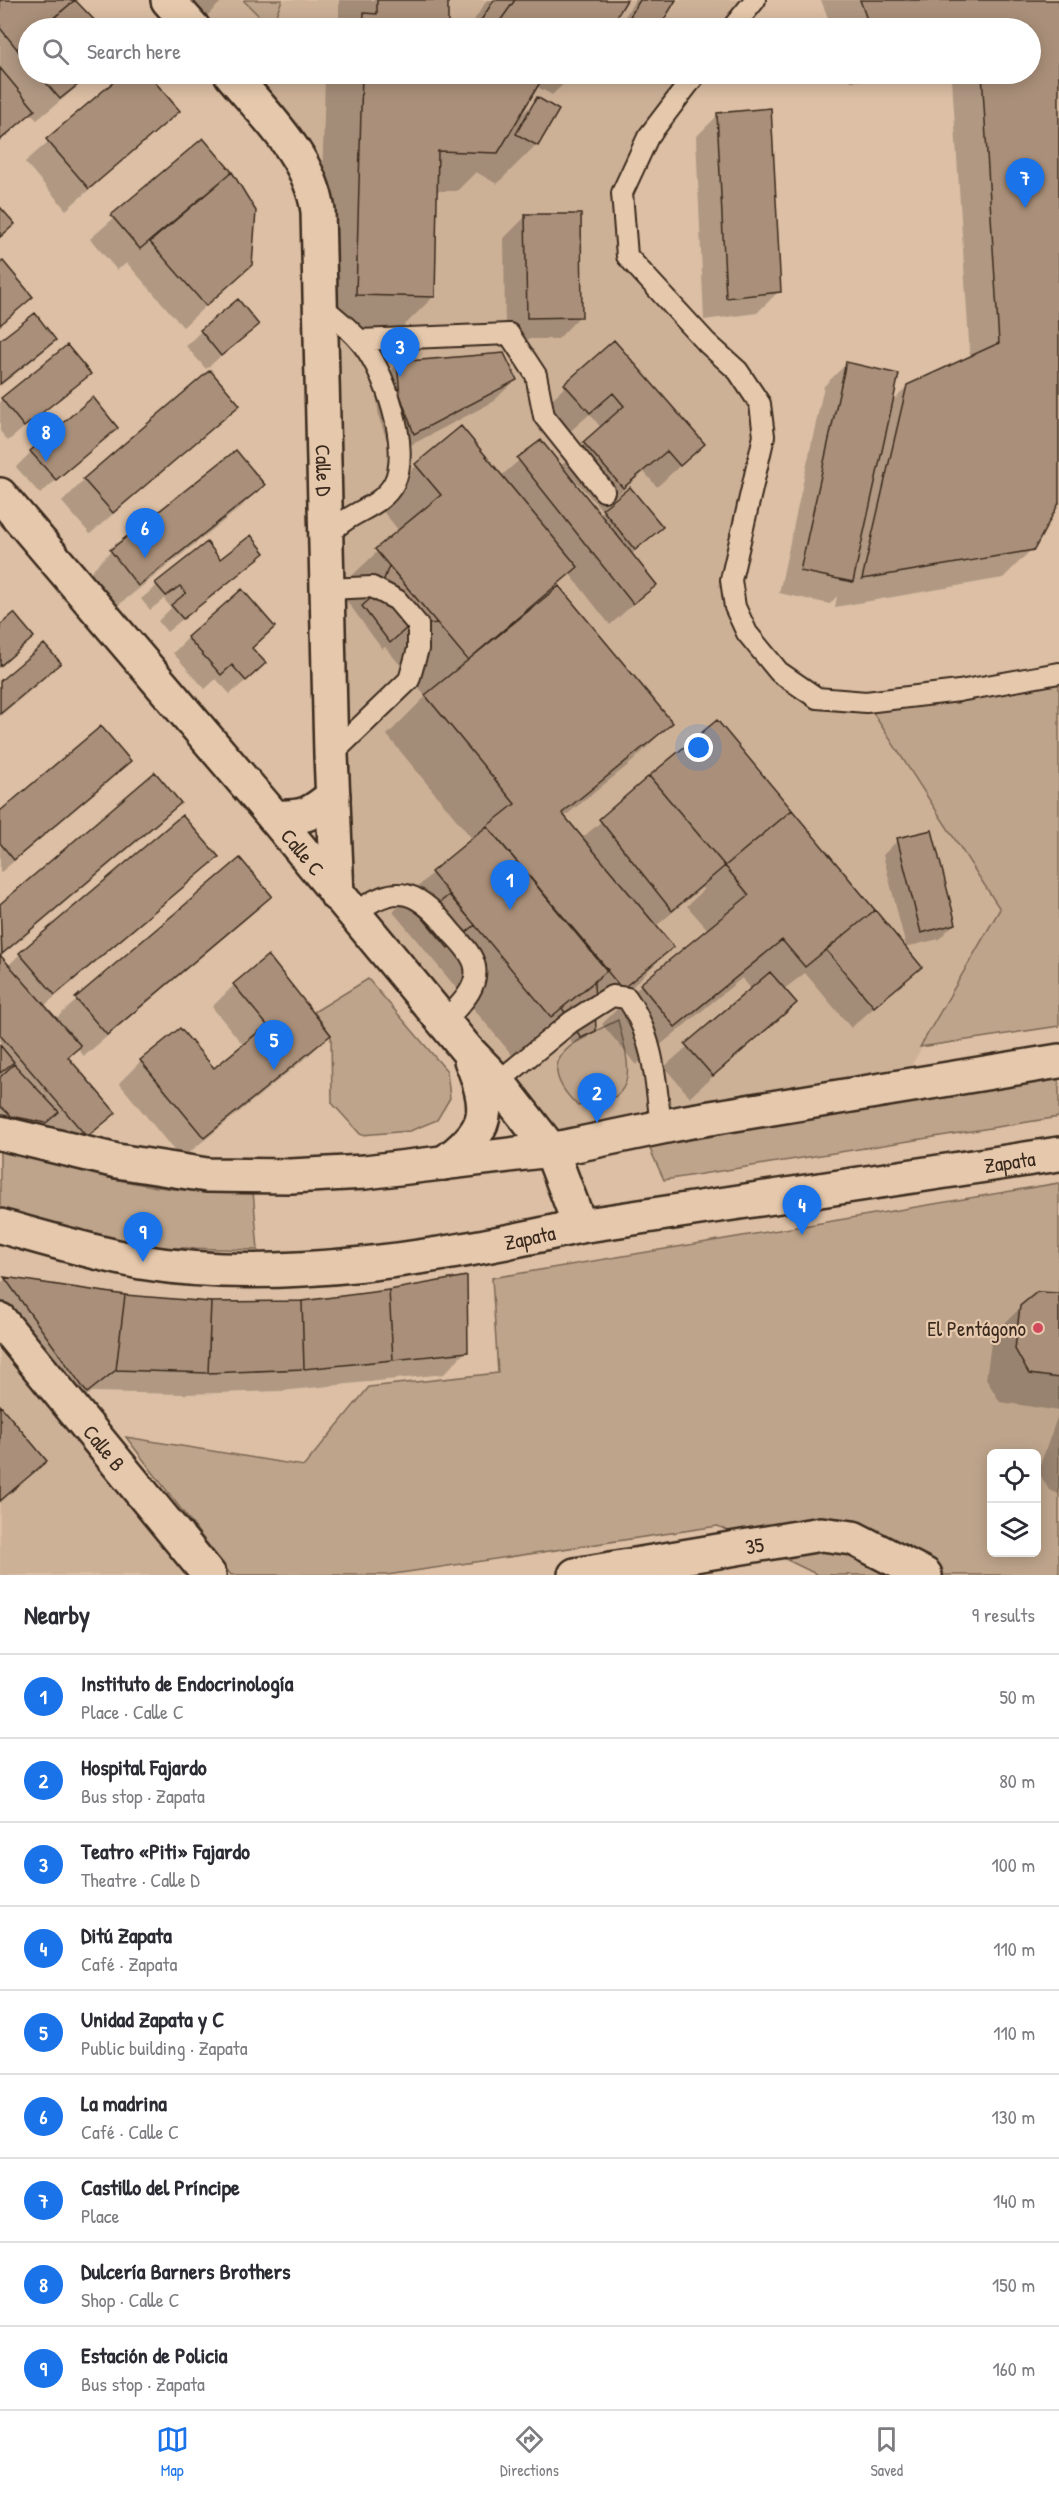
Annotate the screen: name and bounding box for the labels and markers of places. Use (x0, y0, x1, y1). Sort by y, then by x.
pin: 7 (1006, 158, 1044, 208)
pin: 3 (380, 328, 420, 377)
pin: 8 (26, 412, 66, 462)
pin: 6 (126, 508, 164, 558)
pin: 1 (490, 860, 530, 910)
pin: 5 (254, 1020, 294, 1070)
pin: 2 (578, 1074, 616, 1123)
pin: 4 (782, 1186, 822, 1235)
pin: 9 (124, 1212, 162, 1262)
place label: El Pentágono (927, 1314, 1026, 1343)
marker: El Pentágono (1031, 1321, 1045, 1335)

